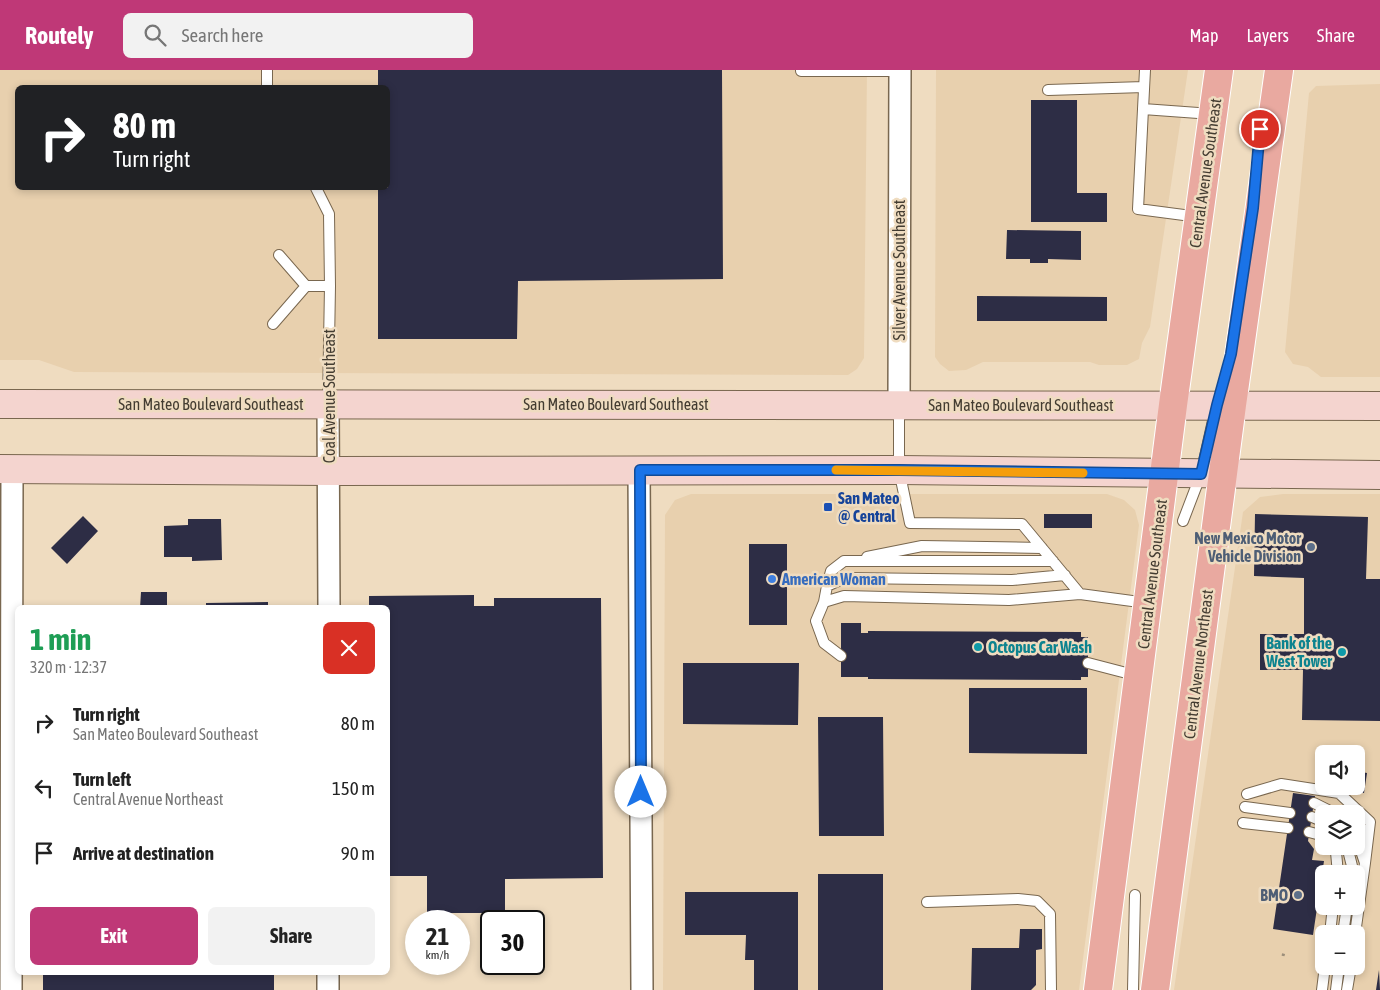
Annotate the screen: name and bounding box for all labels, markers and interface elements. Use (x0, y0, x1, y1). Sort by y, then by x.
search box (123, 13, 473, 58)
icon: search (141, 21, 169, 49)
text: Routely (25, 22, 93, 49)
text: Search here (181, 24, 263, 46)
text: Map (1189, 25, 1218, 46)
text: Layers (1246, 25, 1289, 46)
text: Share (1317, 25, 1355, 46)
street label: Central Avenue Southeast (1186, 97, 1224, 249)
icon: right (30, 105, 95, 170)
text: 80 m (113, 105, 176, 145)
pin (1239, 108, 1281, 150)
icon: arrive (1246, 115, 1274, 143)
text: Turn right (113, 146, 190, 172)
street label: Silver Avenue Southeast (890, 199, 908, 340)
street label: Coal Avenue Southeast (320, 328, 338, 463)
street label: San Mateo Boulevard Southeast (118, 395, 304, 413)
street label: San Mateo Boulevard Southeast (523, 395, 709, 413)
street label: San Mateo Boulevard Southeast (928, 396, 1114, 414)
place label: San Mateo @ Central (838, 489, 900, 525)
street label: Central Avenue Southeast (1134, 498, 1170, 650)
marker: San Mateo @ Central (822, 501, 834, 513)
place label: New Mexico Motor Vehicle Division (1194, 529, 1301, 565)
marker: New Mexico Motor Vehicle Division (1305, 541, 1317, 553)
place label: American Woman (781, 570, 886, 588)
marker: American Woman (766, 573, 778, 585)
street label: Central Avenue Northeast (1180, 588, 1216, 740)
text: 1 min (30, 622, 91, 656)
button: close (323, 622, 375, 674)
place label: Bank of the West Tower (1265, 634, 1332, 670)
place label: Octopus Car Wash (988, 638, 1092, 656)
marker: Octopus Car Wash (972, 641, 984, 653)
marker: Bank of the West Tower (1336, 646, 1348, 658)
text: 320 m · 12:37 (30, 658, 107, 676)
text: Turn right (73, 703, 140, 725)
icon: right (30, 709, 58, 737)
text: 80 m (341, 712, 375, 734)
text: San Mateo Boulevard Southeast (73, 725, 258, 743)
map controls (1315, 745, 1365, 975)
button: sound (1315, 745, 1365, 795)
position arrow (614, 765, 666, 817)
text: Turn left (73, 768, 131, 790)
icon: left (30, 774, 58, 802)
text: 150 m (332, 777, 375, 799)
text: Central Avenue Northeast (73, 790, 223, 808)
button: layers (1315, 805, 1365, 855)
icon: arrive (30, 839, 58, 867)
text: Arrive at destination (73, 842, 214, 864)
text: 90 m (341, 842, 375, 864)
button: + (1315, 865, 1365, 915)
place label: BMO (1260, 886, 1288, 904)
marker: BMO (1292, 889, 1304, 901)
button: Exit (30, 907, 198, 965)
button: Share (208, 907, 375, 965)
speed limit sign: 30 (480, 910, 545, 975)
text: 21 (426, 922, 449, 950)
button: − (1315, 925, 1365, 975)
text: km/h (426, 948, 449, 962)

